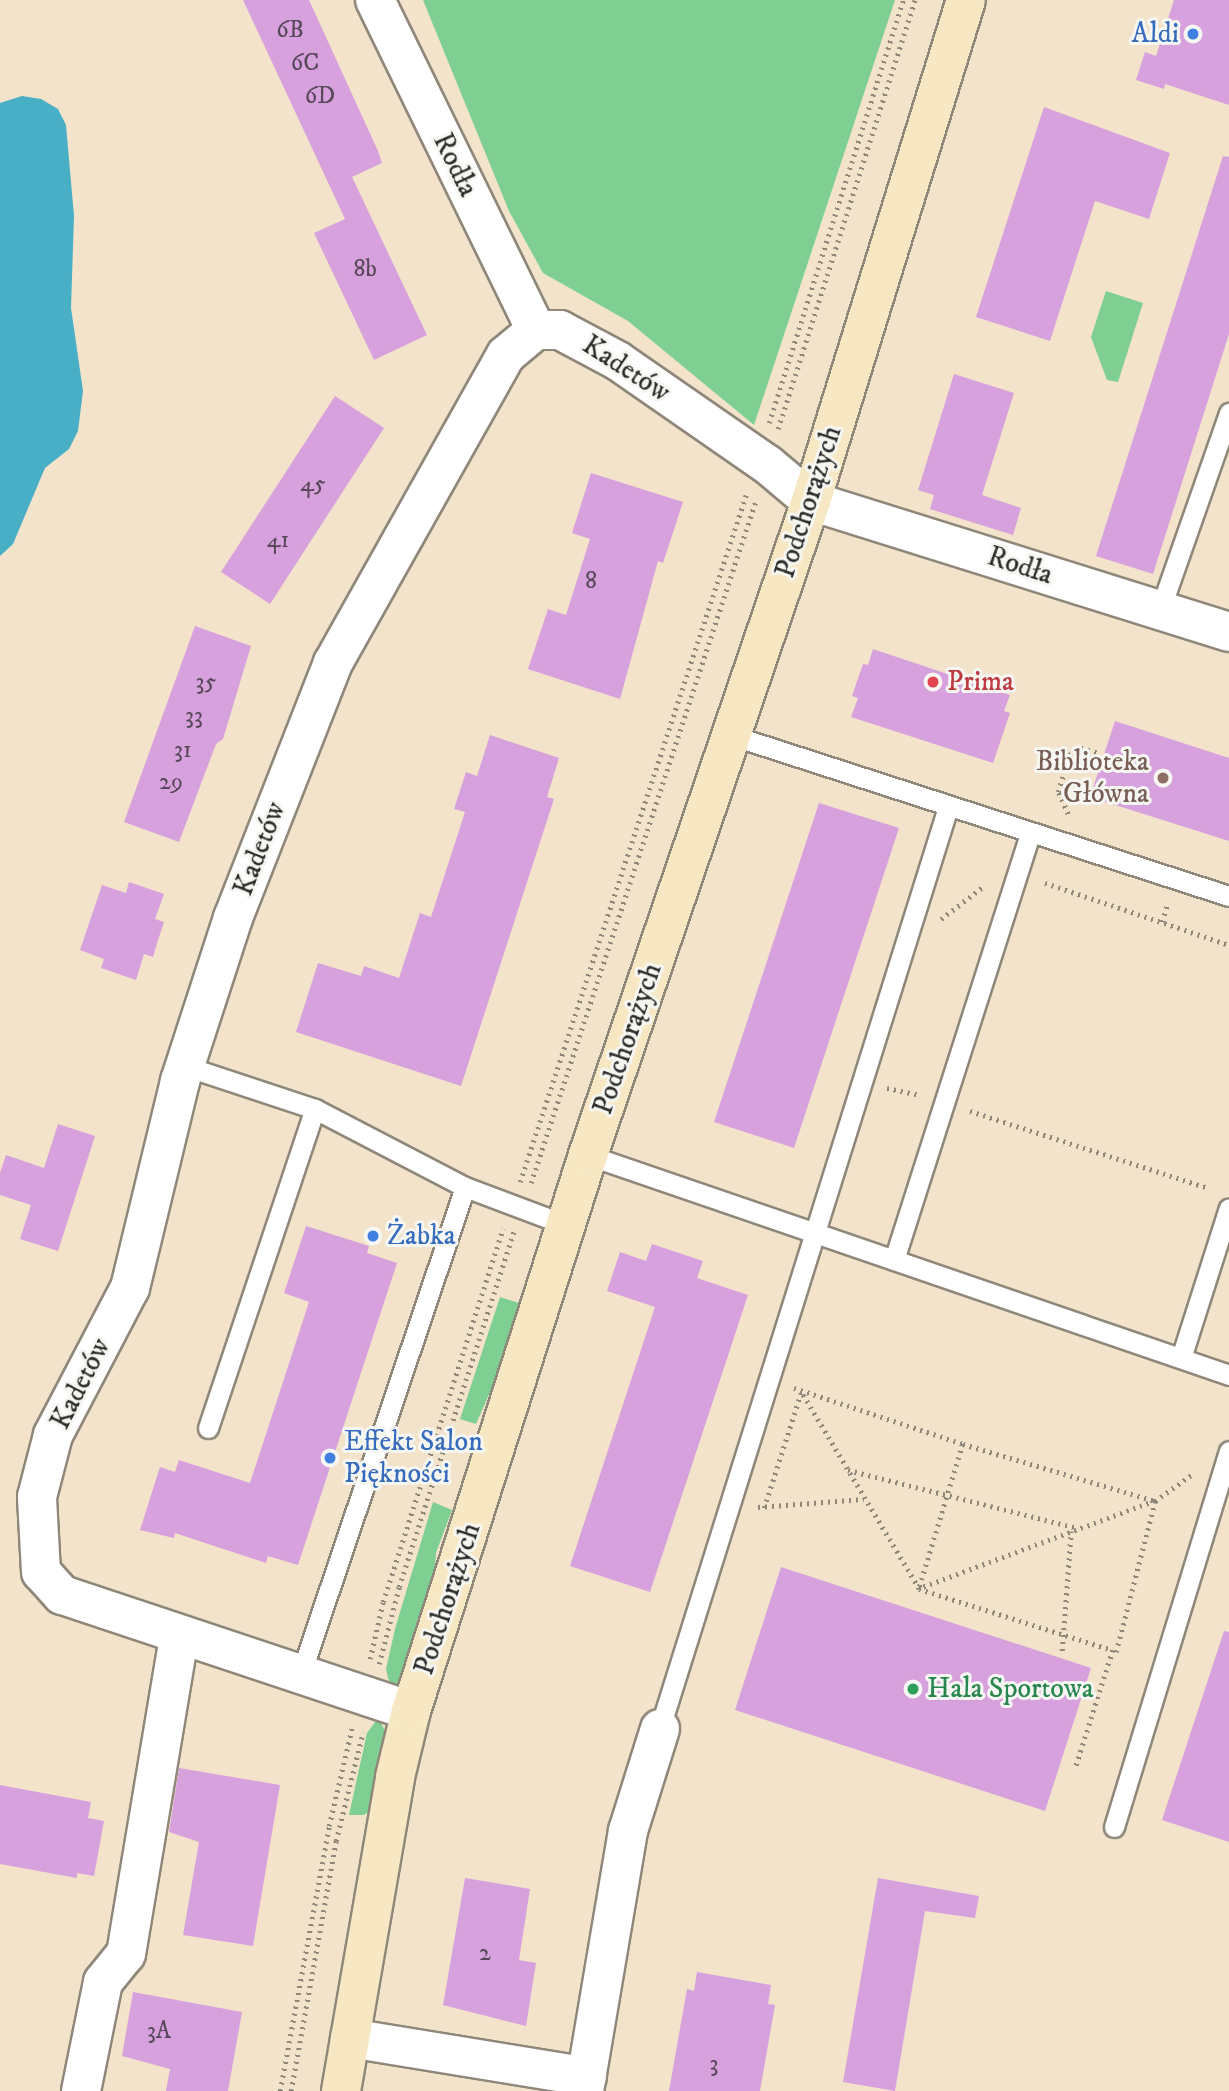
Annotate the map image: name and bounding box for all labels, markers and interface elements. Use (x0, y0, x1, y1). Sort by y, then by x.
house number: 6B (276, 17, 304, 45)
place label: Aldi (1132, 17, 1179, 51)
marker: Aldi (1185, 26, 1201, 42)
house number: 6C (291, 50, 319, 78)
house number: 6D (305, 83, 335, 111)
street label: Rodła (425, 128, 485, 202)
house number: 8b (353, 256, 377, 284)
street label: Kadetów (576, 328, 676, 410)
street label: Podchorążych (769, 422, 849, 582)
house number: 45 (300, 471, 326, 499)
house number: 41 (267, 527, 289, 555)
street label: Rodła (983, 540, 1057, 592)
house number: 8 (585, 568, 597, 596)
place label: Prima (947, 665, 1014, 699)
house number: 35 (196, 669, 216, 697)
marker: Prima (925, 674, 941, 690)
house number: 33 (185, 703, 203, 731)
house number: 31 (174, 737, 192, 765)
place label: Biblioteka Główna (1036, 745, 1149, 811)
house number: 29 (159, 769, 183, 797)
marker: Biblioteka Główna (1155, 770, 1171, 786)
street label: Kadetów (227, 797, 293, 901)
street label: Podchorążych (586, 959, 670, 1119)
place label: Żabka (387, 1219, 456, 1253)
marker: Żabka (365, 1228, 381, 1244)
street label: Kadetów (44, 1333, 118, 1435)
place label: Effekt Salon Piękności (344, 1425, 483, 1491)
marker: Effekt Salon Piękności (322, 1450, 338, 1466)
street label: Podchorążych (408, 1519, 488, 1679)
place label: Hala Sportowa (927, 1672, 1094, 1706)
marker: Hala Sportowa (905, 1681, 921, 1697)
house number: 2 (479, 1940, 491, 1968)
house number: 3A (147, 2018, 171, 2046)
house number: 3 (710, 2051, 718, 2079)

